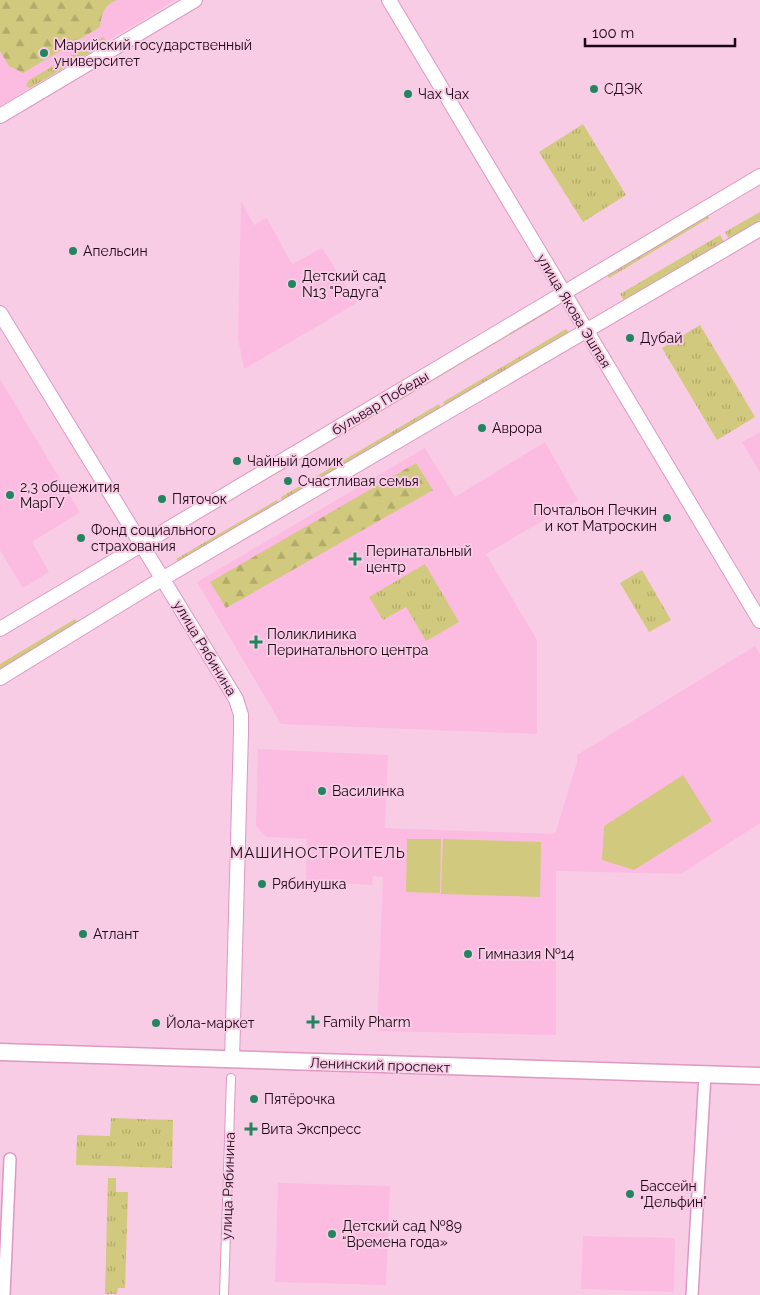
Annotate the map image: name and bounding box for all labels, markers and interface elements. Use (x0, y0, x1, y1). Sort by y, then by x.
scale bar (585, 15, 735, 47)
text: 100 m (592, 24, 634, 42)
place label: Марийский государственный университет (54, 37, 252, 69)
marker: Марийский государственный университет (38, 47, 50, 59)
place label: СДЭК (604, 81, 643, 97)
marker: СДЭК (588, 83, 600, 95)
place label: Чах Чах (418, 86, 469, 102)
marker: Чах Чах (402, 88, 414, 100)
place label: Апельсин (83, 243, 148, 259)
marker: Апельсин (67, 245, 79, 257)
street label: улица Якова Эшпая (534, 251, 614, 371)
place label: Детский сад N13 "Радуга" (302, 268, 386, 300)
marker: Детский сад N13 "Радуга" (286, 278, 298, 290)
place label: Дубай (640, 330, 683, 346)
marker: Дубай (624, 332, 636, 344)
street label: бульвар Победы (328, 368, 432, 438)
place label: Аврора (492, 420, 542, 436)
marker: Аврора (476, 422, 488, 434)
place label: Чайный домик (247, 453, 343, 469)
marker: Чайный домик (231, 455, 243, 467)
place label: Счастливая семья (298, 473, 419, 489)
marker: Счастливая семья (282, 475, 294, 487)
place label: 2,3 общежития МарГУ (20, 479, 120, 511)
marker: 2,3 общежития МарГУ (4, 489, 16, 501)
place label: Пяточок (172, 491, 227, 507)
marker: Пяточок (156, 493, 168, 505)
place label: Почтальон Печкин и кот Матроскин (533, 502, 657, 534)
marker: Почтальон Печкин и кот Матроскин (661, 512, 673, 524)
place label: Фонд социального страхования (91, 522, 216, 554)
marker: Фонд социального страхования (75, 532, 87, 544)
place label: Перинатальный центр (366, 543, 472, 575)
marker: Перинатальный центр (348, 552, 362, 566)
street label: улица Рябинина (170, 598, 240, 698)
place label: Поликлиника Перинатального центра (267, 626, 428, 658)
marker: Поликлиника Перинатального центра (249, 635, 263, 649)
place label: Василинка (332, 783, 404, 799)
marker: Василинка (316, 785, 328, 797)
district label: МАШИНОСТРОИТЕЛЬ (230, 844, 406, 862)
place label: Рябинушка (272, 876, 346, 892)
marker: Рябинушка (256, 878, 268, 890)
place label: Атлант (93, 926, 139, 942)
marker: Атлант (77, 928, 89, 940)
place label: Гимназия №14 (478, 946, 575, 962)
marker: Гимназия №14 (462, 948, 474, 960)
place label: Йола-маркет (166, 1014, 255, 1031)
place label: Family Pharm (323, 1014, 411, 1030)
marker: Family Pharm (307, 1016, 319, 1028)
marker: Йола-маркет (150, 1017, 162, 1029)
street label: Ленинский проспект (309, 1055, 451, 1075)
place label: Пятёрочка (264, 1091, 335, 1107)
marker: Пятёрочка (248, 1093, 260, 1105)
place label: Вита Экспресс (261, 1121, 361, 1137)
marker: Вита Экспресс (245, 1123, 257, 1135)
street label: улица Рябинина (218, 1132, 238, 1240)
place label: Бассейн "Дельфин" (640, 1178, 707, 1210)
marker: Бассейн "Дельфин" (624, 1188, 636, 1200)
place label: Детский сад №89 “Времена года» (342, 1218, 462, 1250)
marker: Детский сад №89 “Времена года» (326, 1228, 338, 1240)

